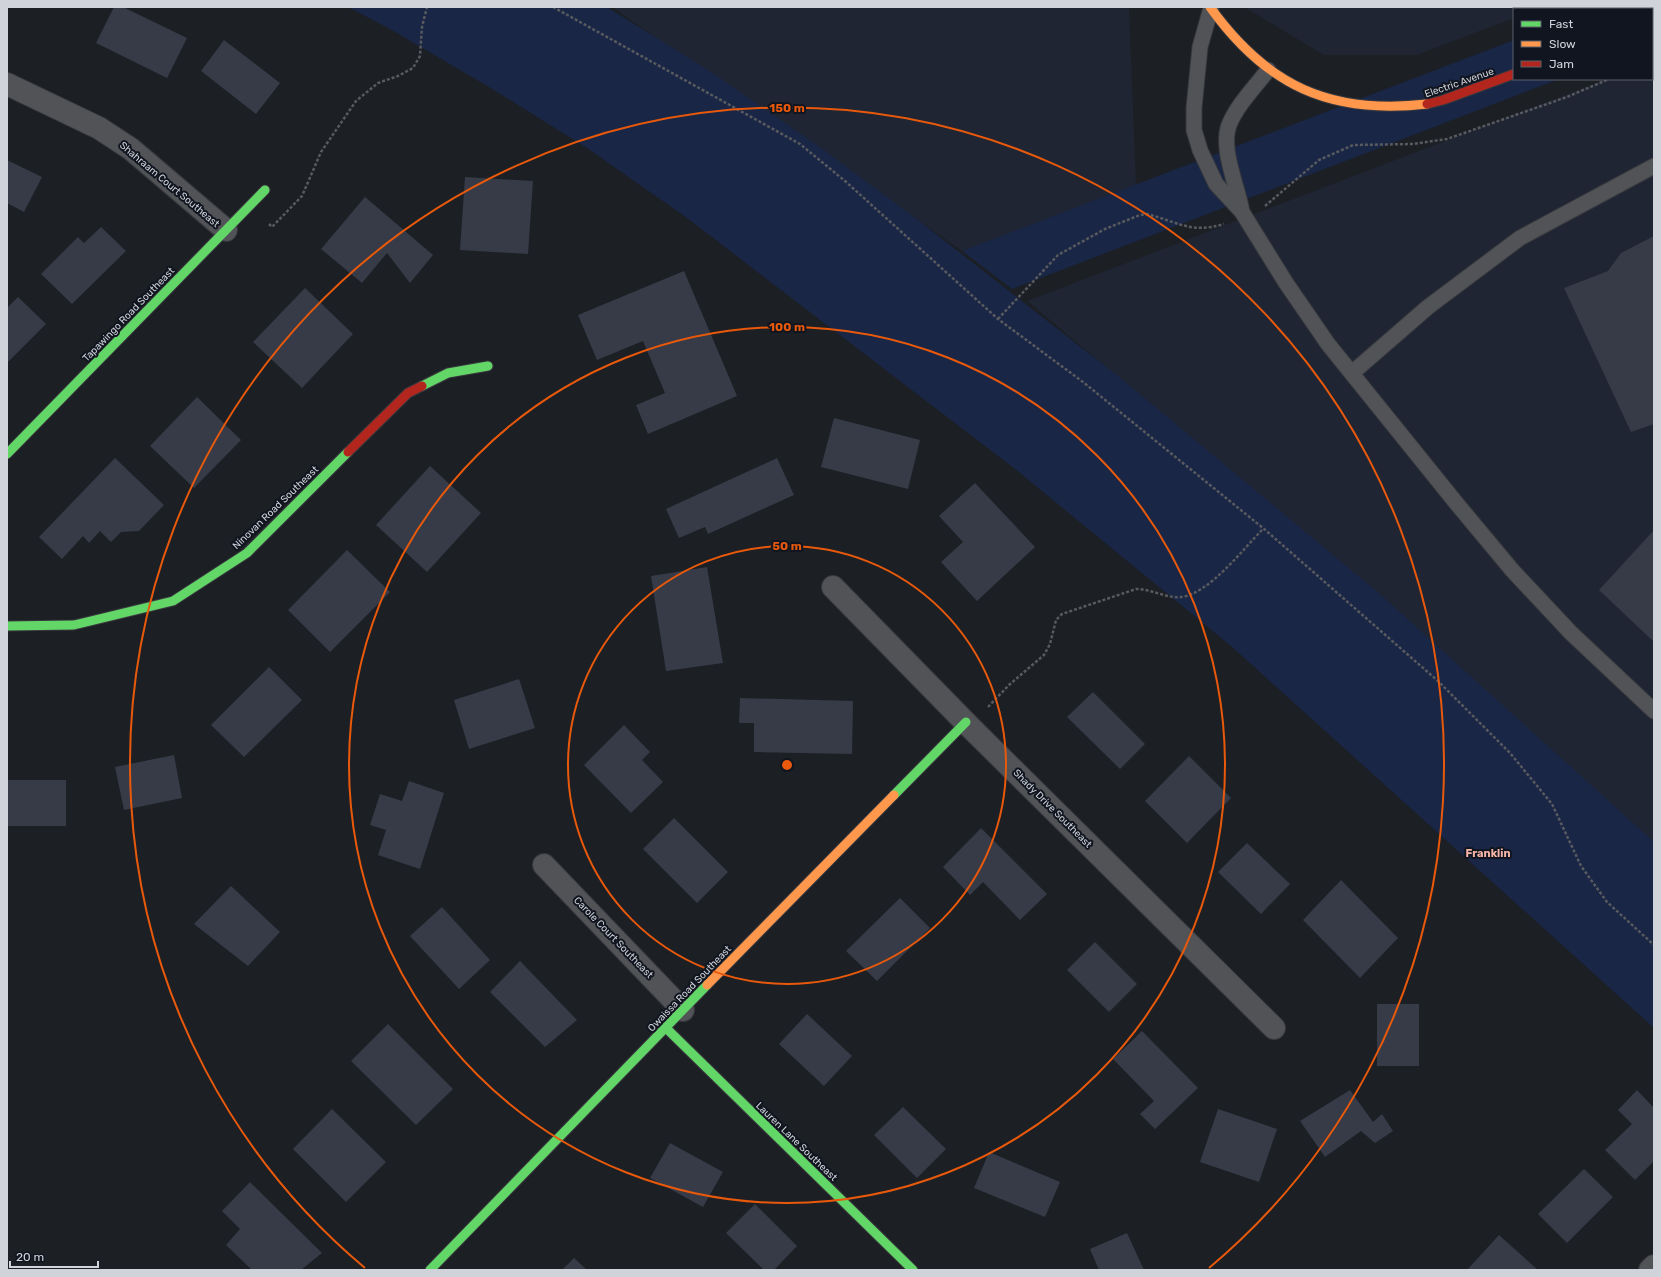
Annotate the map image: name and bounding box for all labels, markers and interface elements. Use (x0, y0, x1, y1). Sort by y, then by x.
legend (1513, 8, 1653, 80)
text: Fast (1549, 17, 1573, 31)
text: Slow (1549, 37, 1576, 51)
text: Jam (1549, 57, 1574, 71)
street label: Electric Avenue (1423, 65, 1496, 100)
text: 150 m (769, 101, 805, 115)
street label: Shahraam Court Southeast (117, 139, 222, 230)
street label: Tapawingo Road Southeast (80, 265, 177, 364)
text: 100 m (769, 320, 805, 334)
street label: Ninovan Road Southeast (230, 464, 321, 552)
text: 50 m (772, 539, 802, 553)
centre of rings (780, 758, 794, 772)
street label: Shady Drive Southeast (1011, 767, 1094, 851)
district label: Franklin (1466, 847, 1510, 860)
street label: Carole Court Southeast (571, 894, 655, 981)
street label: Owaissa Road Southeast (645, 943, 734, 1034)
street label: Lauren Lane Southeast (753, 1100, 840, 1184)
scale bar (10, 1243, 98, 1269)
text: 20 m (16, 1250, 44, 1264)

